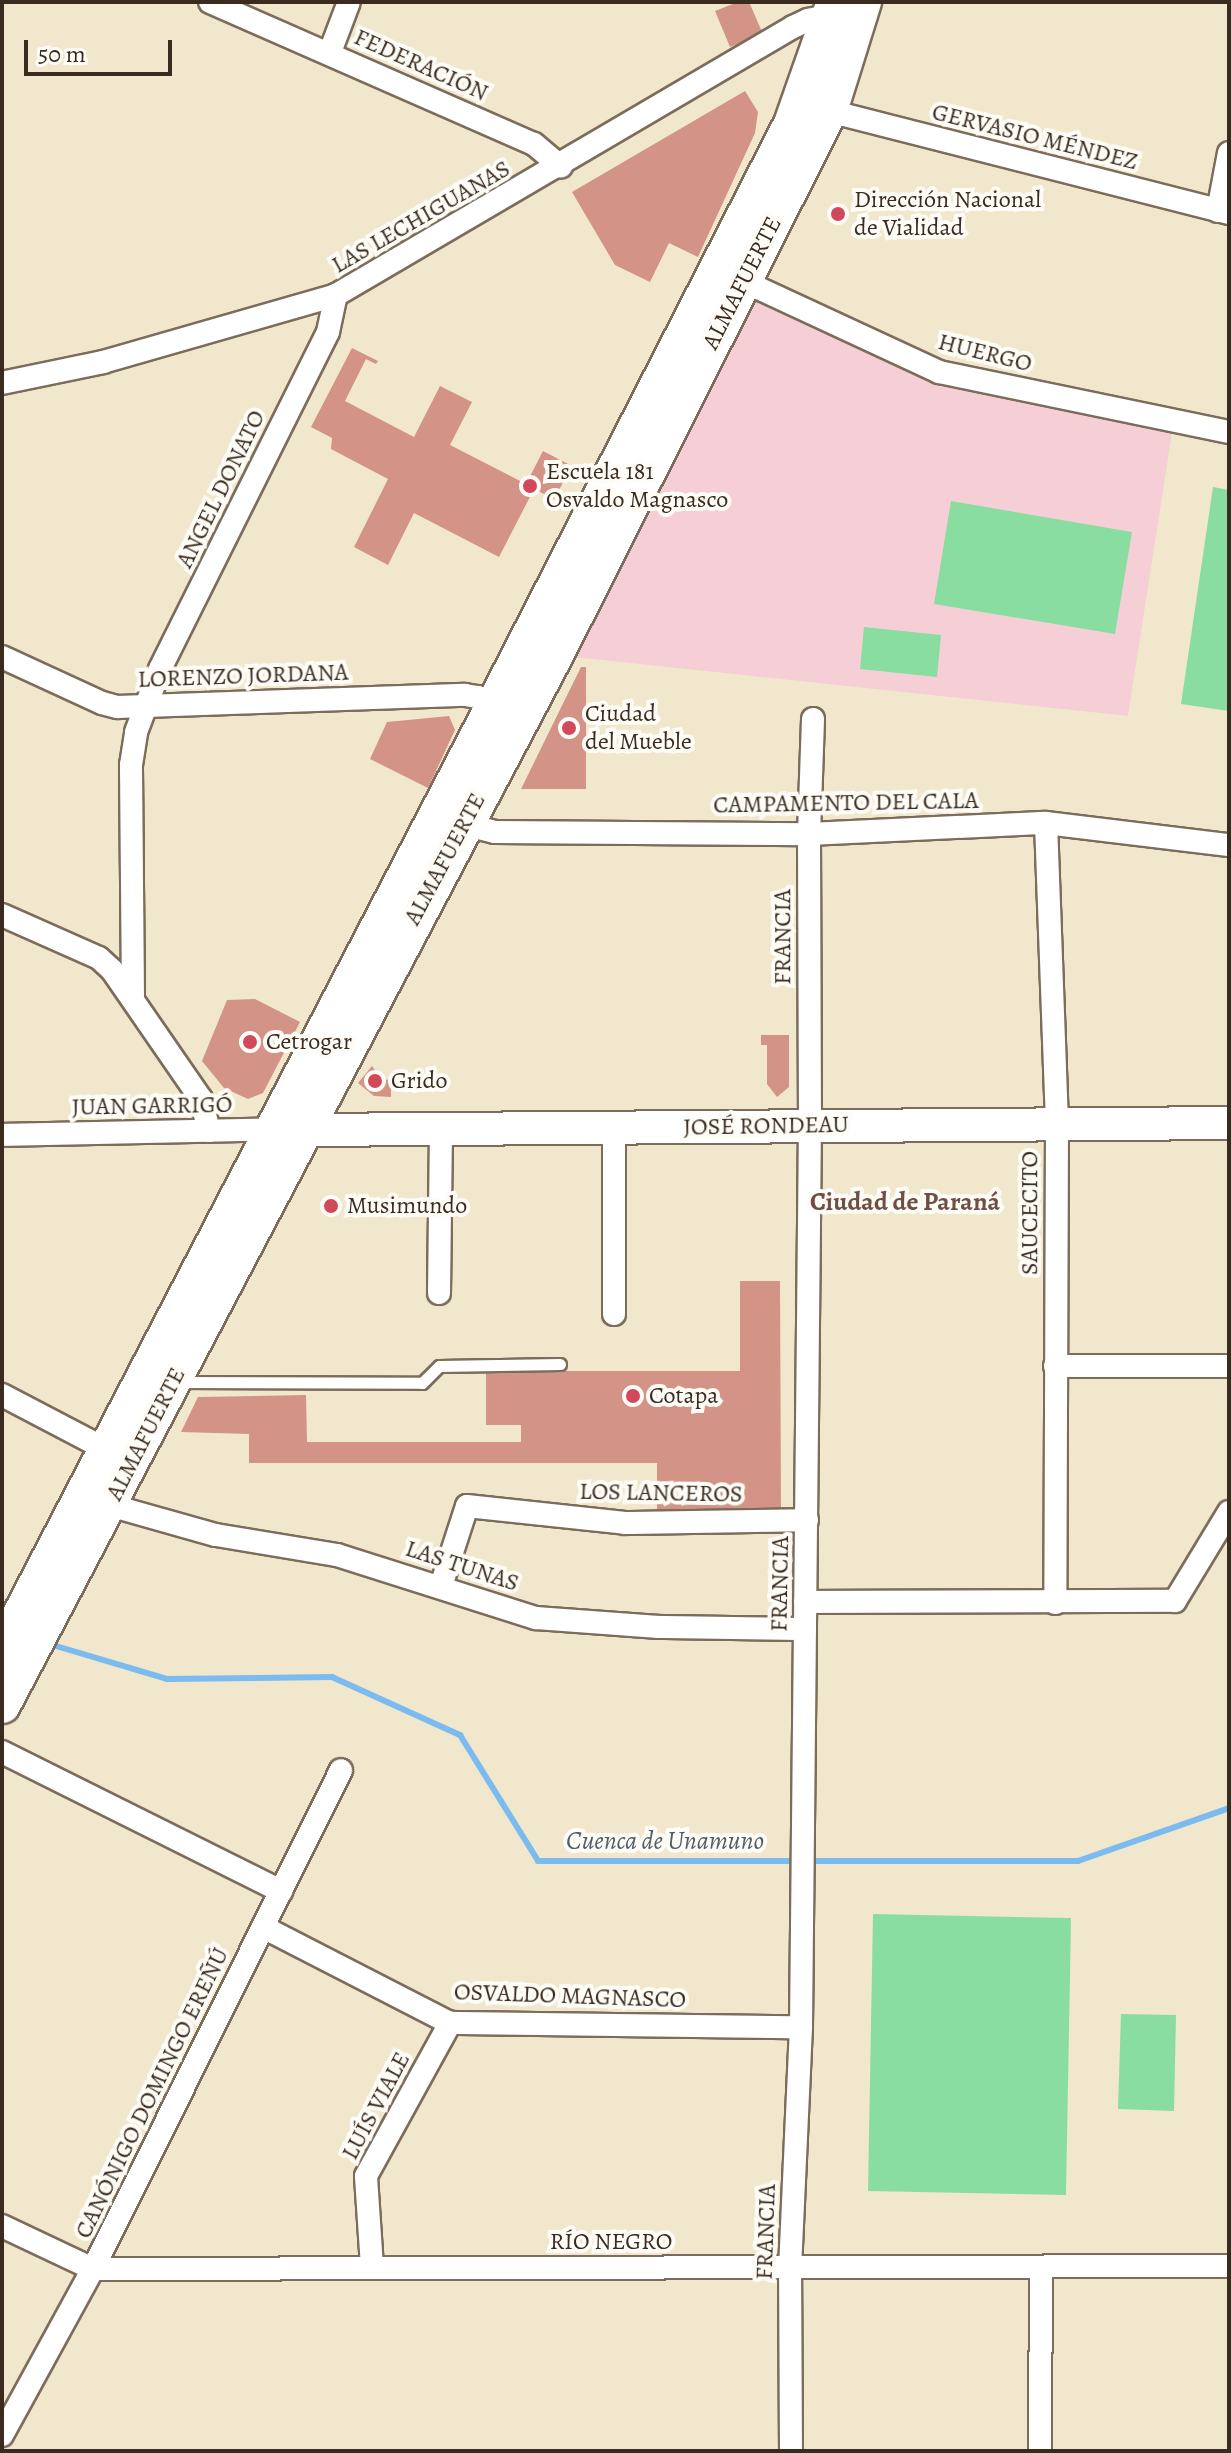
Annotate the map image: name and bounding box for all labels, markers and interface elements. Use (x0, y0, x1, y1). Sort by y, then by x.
street label: FEDERACIÓN (350, 23, 492, 107)
scale bar (28, 24, 176, 74)
text: 50 m (38, 38, 86, 70)
street label: GERVASIO MÉNDEZ (929, 98, 1141, 176)
street label: LAS LECHIGUANAS (327, 154, 515, 280)
place label: Dirección Nacional de Vialidad (854, 186, 1041, 242)
marker: Dirección Nacional de Vialidad (829, 205, 847, 223)
street label: ALMAFUERTE (696, 212, 788, 354)
street label: HUERGO (935, 327, 1035, 379)
street label: ANGEL DONATO (170, 406, 272, 572)
place label: Escuela 181 Osvaldo Magnasco (546, 458, 728, 514)
marker: Escuela 181 Osvaldo Magnasco (521, 477, 539, 495)
street label: LORENZO JORDANA (137, 658, 349, 694)
place label: Ciudad del Mueble (585, 700, 692, 756)
marker: Ciudad del Mueble (560, 719, 578, 737)
street label: CAMPAMENTO DEL CALA (713, 786, 979, 820)
street label: ALMAFUERTE (398, 788, 492, 930)
street label: FRANCIA (769, 889, 797, 985)
place label: Cetrogar (266, 1028, 352, 1056)
marker: Cetrogar (241, 1033, 259, 1051)
place label: Grido (391, 1067, 447, 1095)
marker: Grido (366, 1072, 384, 1090)
street label: JUAN GARRIGÓ (71, 1090, 233, 1122)
street label: JOSÉ RONDEAU (683, 1110, 849, 1142)
street label: SAUCECITO (1016, 1151, 1044, 1275)
district label: Ciudad de Paraná (810, 1186, 1000, 1218)
place label: Musimundo (347, 1192, 467, 1220)
marker: Musimundo (322, 1197, 340, 1215)
street label: ALMAFUERTE (100, 1363, 192, 1505)
place label: Cotapa (649, 1382, 718, 1410)
marker: Cotapa (624, 1387, 642, 1405)
street label: LOS LANCEROS (579, 1477, 743, 1509)
street label: LAS TUNAS (402, 1534, 522, 1598)
street label: FRANCIA (765, 1536, 795, 1632)
water label: Cuenca de Unamuno (566, 1825, 764, 1857)
street label: CANÓNIGO DOMINGO EREÑÚ (69, 1943, 235, 2243)
street label: OSVALDO MAGNASCO (454, 1978, 686, 2014)
street label: LUÍS VIALE (336, 2047, 416, 2165)
street label: FRANCIA (750, 2184, 782, 2280)
street label: RÍO NEGRO (550, 2228, 672, 2256)

